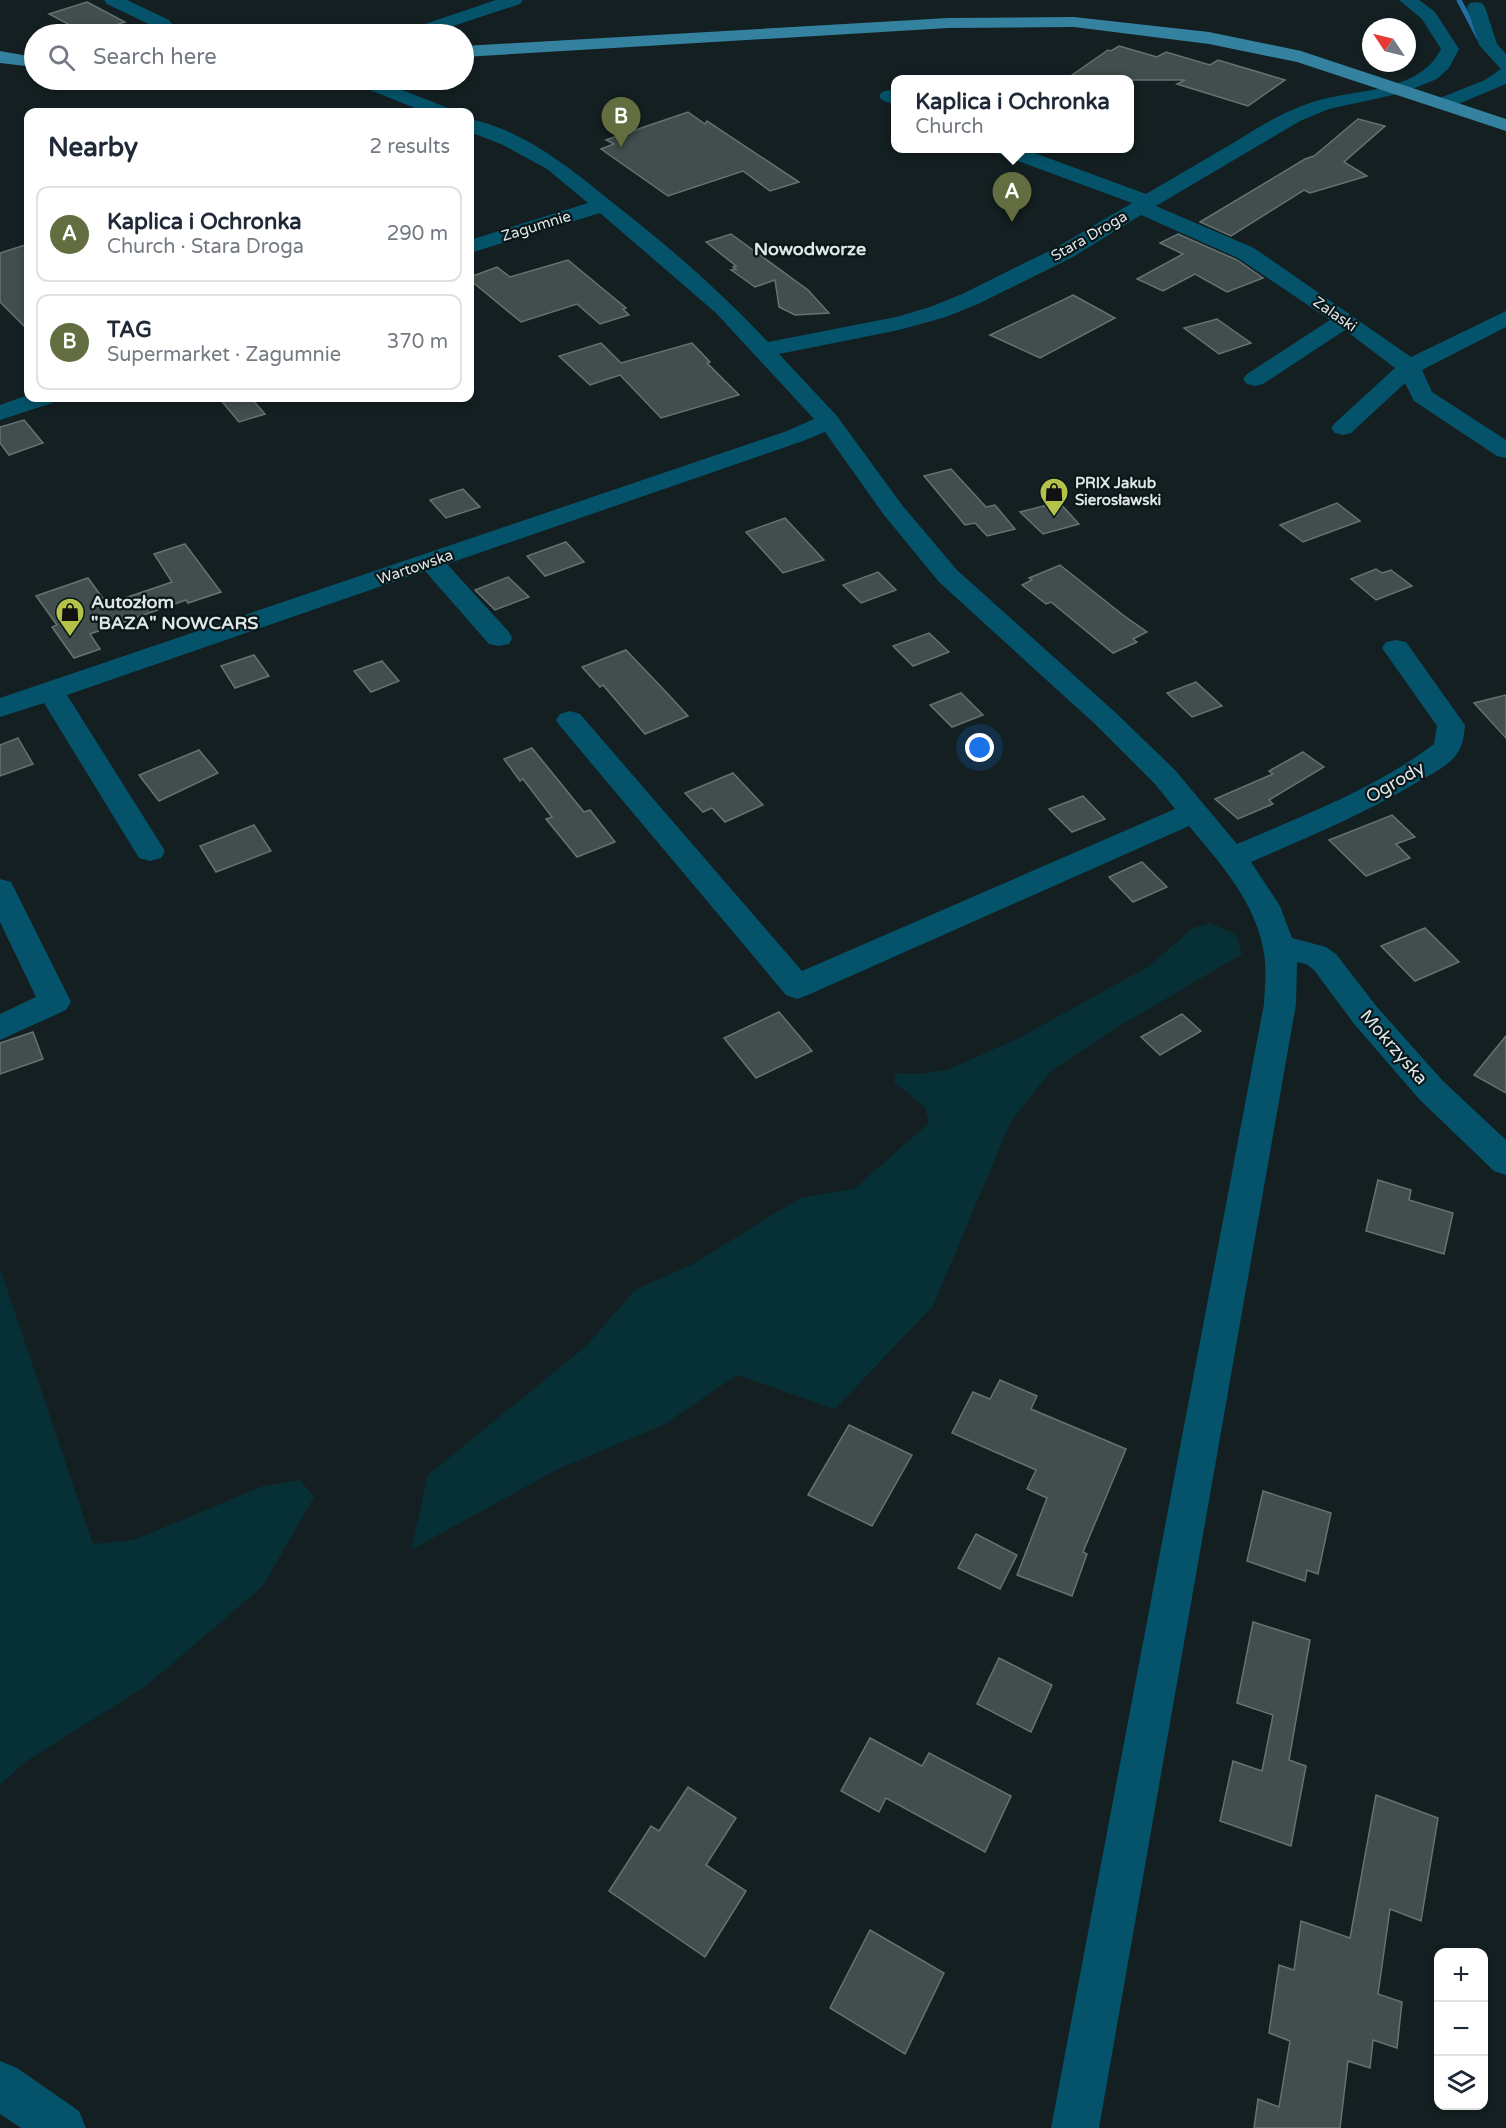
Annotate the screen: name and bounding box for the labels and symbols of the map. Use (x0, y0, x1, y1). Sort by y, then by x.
north arrow (1362, 18, 1416, 72)
pin: B (602, 98, 640, 147)
pin: A (992, 172, 1032, 222)
street label: Zagumnie (499, 207, 573, 245)
street label: Stara Droga (1048, 207, 1130, 265)
district label: Nowodworze (754, 238, 866, 260)
street label: Zalaski (1310, 292, 1360, 336)
place label: PRIX Jakub Sierosławski (1075, 474, 1161, 509)
shop icon: PRIX Jakub Sierosławski (1038, 476, 1070, 518)
street label: Wartowska (375, 546, 455, 588)
place label: Autozłom "BAZA" NOWCARS (91, 591, 258, 634)
shop icon: Autozłom "BAZA" NOWCARS (54, 596, 86, 638)
your location (965, 733, 994, 762)
street label: Ogrody (1362, 756, 1429, 808)
street label: Mokrzyska (1356, 1005, 1432, 1089)

